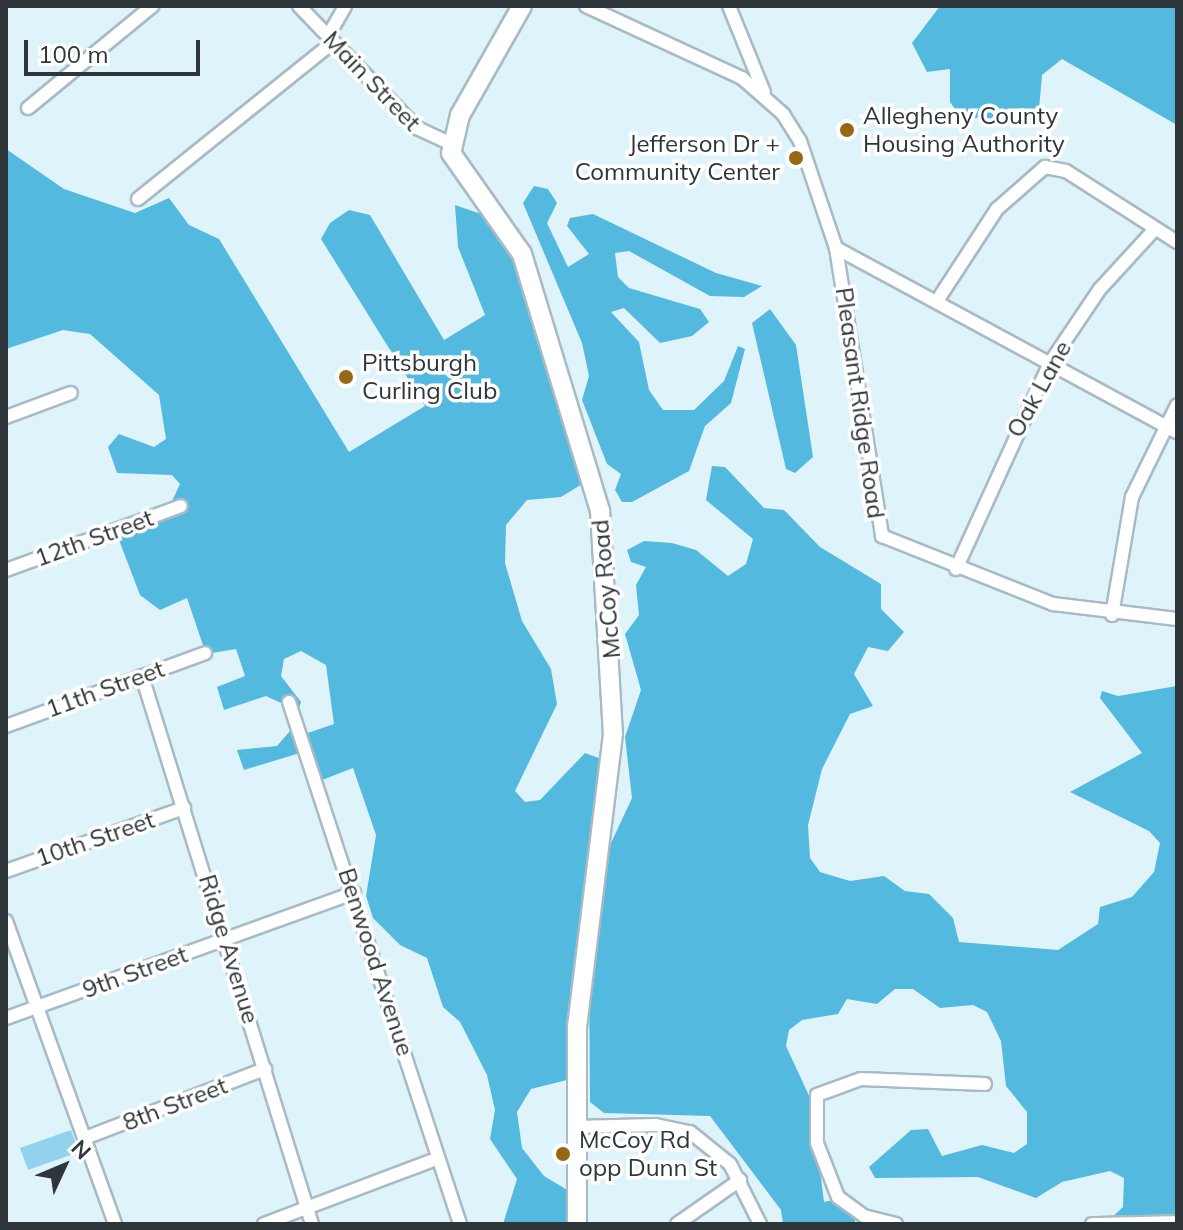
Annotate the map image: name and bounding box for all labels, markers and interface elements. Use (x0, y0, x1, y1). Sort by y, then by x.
scale bar (28, 24, 204, 74)
street label: Main Street (317, 25, 427, 137)
text: 100 m (38, 39, 109, 69)
place label: Allegheny County Housing Authority (863, 102, 1065, 158)
marker: Allegheny County Housing Authority (838, 121, 856, 139)
place label: Jefferson Dr + Community Center (575, 130, 780, 186)
marker: Jefferson Dr + Community Center (787, 149, 805, 167)
street label: Pleasant Ridge Road (830, 286, 890, 520)
street label: Oak Lane (1001, 336, 1077, 442)
place label: Pittsburgh Curling Club (362, 349, 497, 405)
marker: Pittsburgh Curling Club (337, 368, 355, 386)
street label: 12th Street (31, 503, 157, 573)
street label: McCoy Road (586, 518, 626, 660)
street label: 11th Street (42, 654, 168, 724)
street label: 10th Street (32, 805, 158, 873)
street label: Benwood Avenue (332, 865, 420, 1059)
street label: Ridge Avenue (193, 871, 265, 1027)
street label: 9th Street (79, 940, 191, 1004)
street label: 8th Street (119, 1071, 231, 1137)
north arrow (24, 1126, 104, 1206)
place label: McCoy Rd opp Dunn St (579, 1126, 717, 1182)
text: N (65, 1134, 97, 1165)
marker: McCoy Rd opp Dunn St (554, 1145, 572, 1163)

